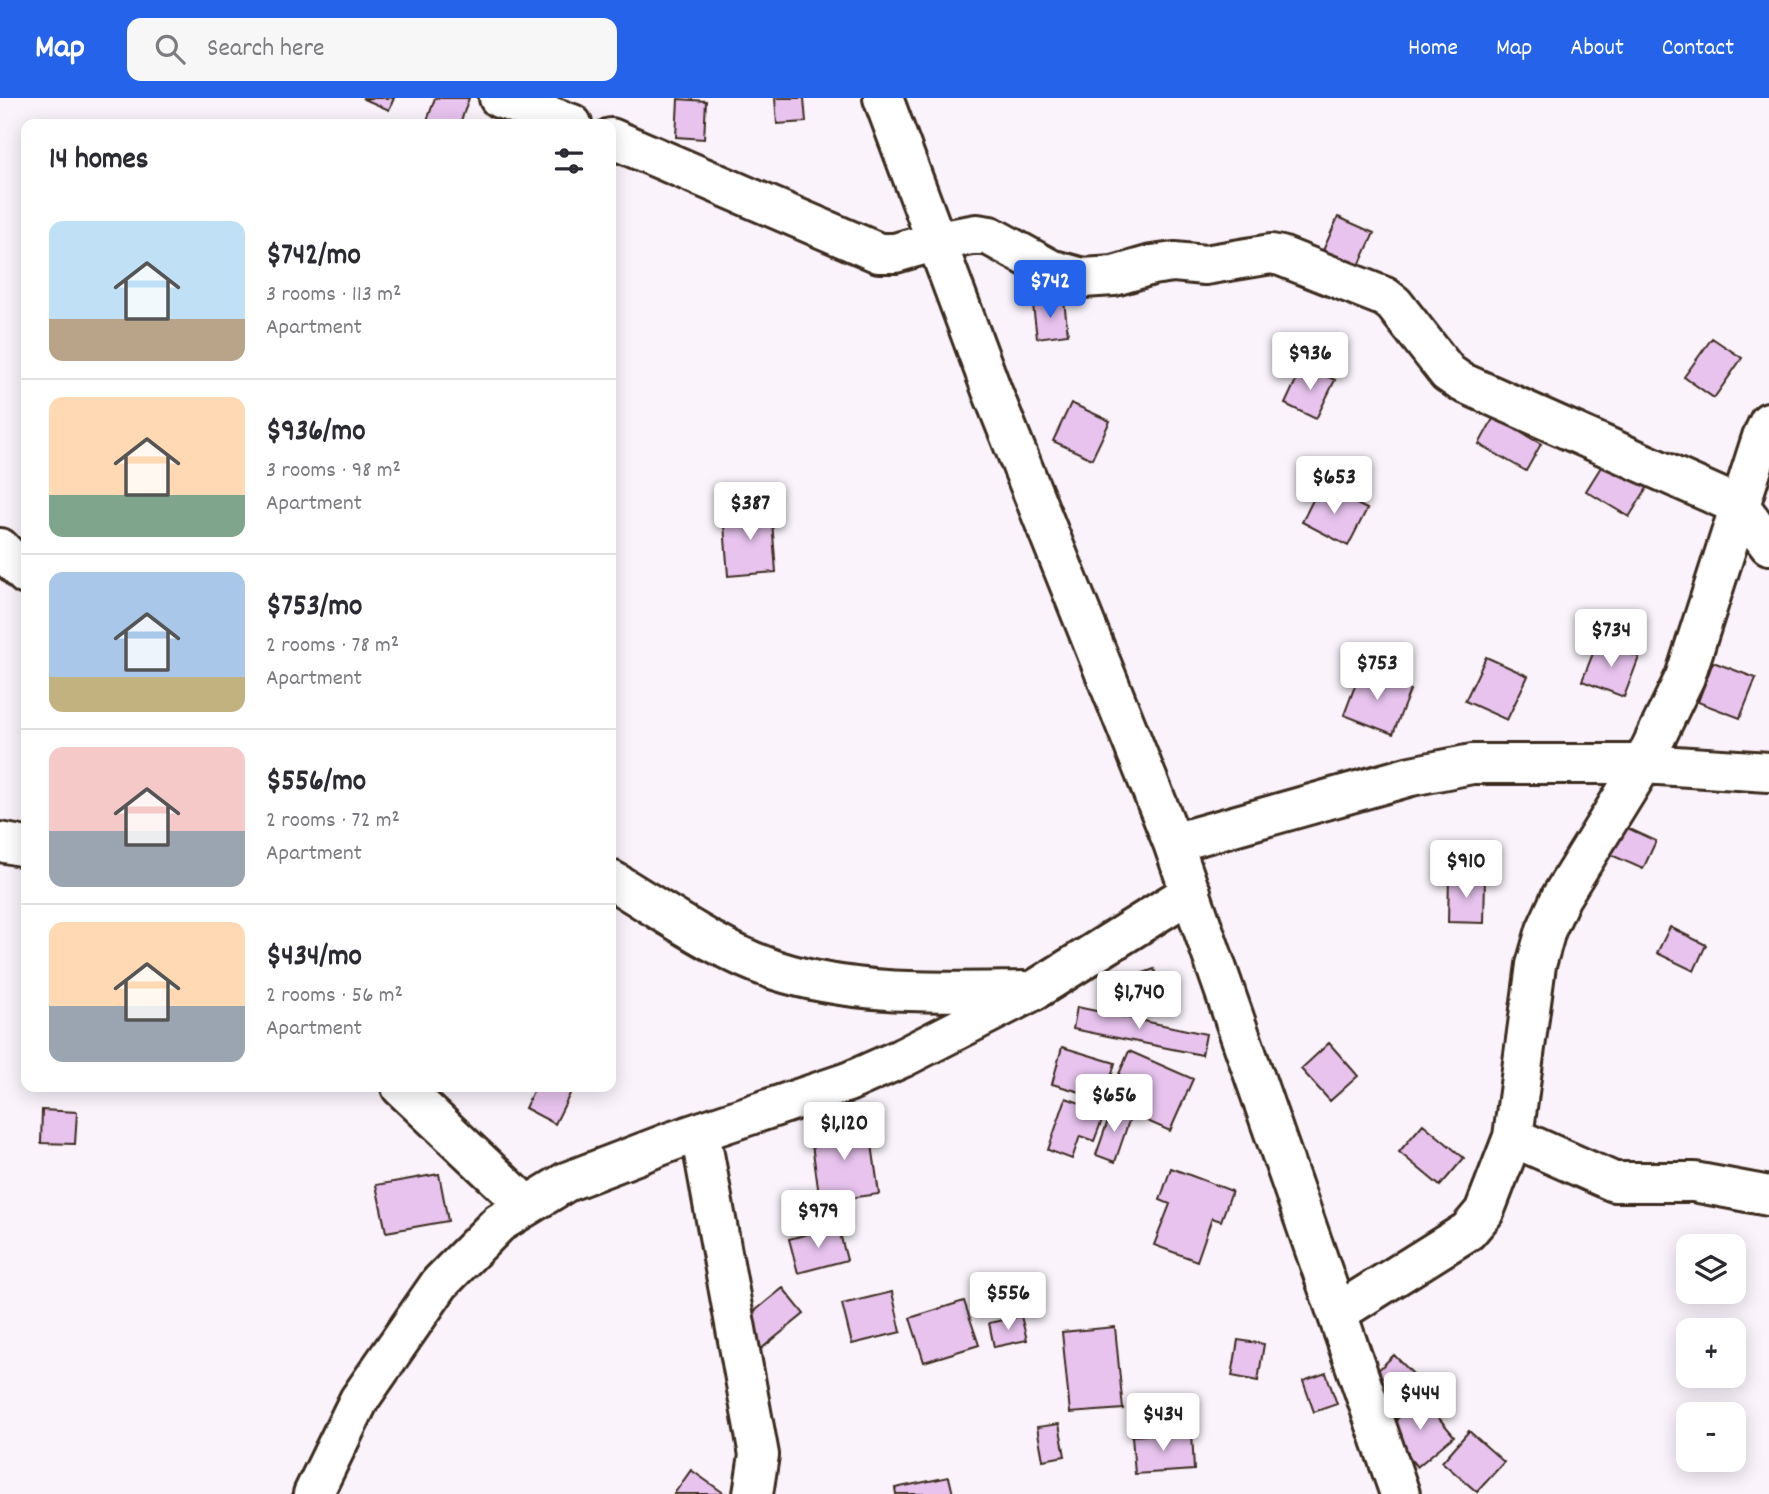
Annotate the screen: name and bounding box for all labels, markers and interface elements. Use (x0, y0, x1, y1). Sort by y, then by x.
search box (127, 18, 617, 81)
text: Map (35, 26, 85, 73)
icon: search (151, 30, 189, 68)
text: Search here (207, 31, 325, 68)
text: Home (1408, 32, 1458, 66)
text: Map (1496, 32, 1532, 66)
text: About (1570, 32, 1624, 66)
text: Contact (1662, 32, 1734, 66)
text: 14 homes (49, 140, 148, 183)
icon: filters (550, 142, 588, 180)
text: $742/mo (266, 236, 361, 279)
icon: home (105, 249, 189, 333)
pin: $742 (1009, 260, 1091, 320)
text: $742 (1030, 266, 1070, 299)
text: 3 rooms · 113 m² (266, 279, 402, 312)
text: Apartment (266, 312, 362, 345)
pin: $936 (1269, 332, 1351, 392)
text: $936 (1288, 338, 1332, 371)
text: $936/mo (266, 412, 365, 455)
icon: home (105, 425, 189, 509)
text: 3 rooms · 98 m² (266, 455, 401, 488)
pin: $653 (1293, 456, 1375, 516)
text: $653 (1312, 462, 1356, 495)
pin: $387 (709, 482, 791, 542)
text: Apartment (266, 488, 362, 521)
text: $387 (730, 488, 770, 521)
text: $753/mo (266, 587, 362, 630)
icon: home (105, 600, 189, 684)
pin: $734 (1570, 610, 1652, 669)
text: $734 (1591, 615, 1631, 648)
text: 2 rooms · 78 m² (266, 630, 399, 663)
pin: $753 (1336, 642, 1418, 702)
text: $753 (1356, 648, 1398, 681)
text: Apartment (266, 663, 362, 696)
text: $556/mo (266, 762, 366, 805)
icon: home (105, 775, 189, 859)
text: 2 rooms · 72 m² (266, 805, 400, 838)
text: Apartment (266, 838, 362, 871)
pin: $910 (1425, 840, 1507, 900)
text: $910 (1446, 846, 1486, 879)
text: $434/mo (266, 937, 362, 980)
icon: home (105, 950, 189, 1034)
pin: $1,740 (1082, 972, 1196, 1031)
text: $1,740 (1113, 977, 1165, 1010)
text: 2 rooms · 56 m² (266, 980, 403, 1013)
text: Apartment (266, 1013, 362, 1046)
pin: $656 (1073, 1074, 1155, 1134)
text: $656 (1092, 1080, 1136, 1113)
pin: $1,120 (787, 1102, 901, 1162)
text: $1,120 (820, 1108, 868, 1141)
pin: $979 (777, 1190, 859, 1250)
text: $979 (797, 1196, 839, 1229)
map controls (1676, 1234, 1746, 1472)
button: layers (1676, 1234, 1746, 1304)
pin: $556 (967, 1272, 1049, 1332)
text: $556 (986, 1278, 1030, 1311)
button: + (1676, 1318, 1746, 1388)
pin: $444 (1379, 1372, 1461, 1432)
text: $444 (1400, 1378, 1440, 1411)
pin: $434 (1122, 1394, 1204, 1453)
text: $434 (1143, 1399, 1183, 1432)
button: − (1676, 1402, 1746, 1472)

